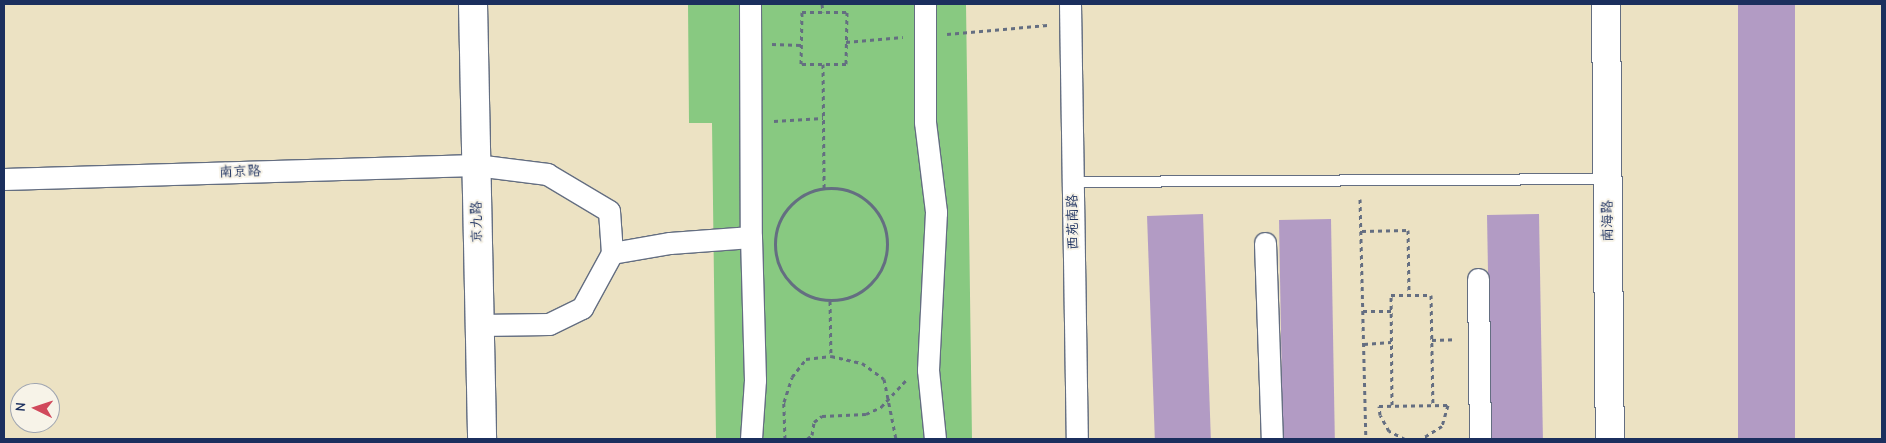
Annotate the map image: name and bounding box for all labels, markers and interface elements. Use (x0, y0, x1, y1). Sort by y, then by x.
street label: 南京路 (219, 163, 261, 181)
street label: 西苑南路 (1064, 194, 1082, 250)
street label: 南海路 (1599, 200, 1617, 242)
street label: 京九路 (468, 201, 486, 243)
north arrow (10, 383, 60, 433)
text: N (12, 402, 29, 412)

